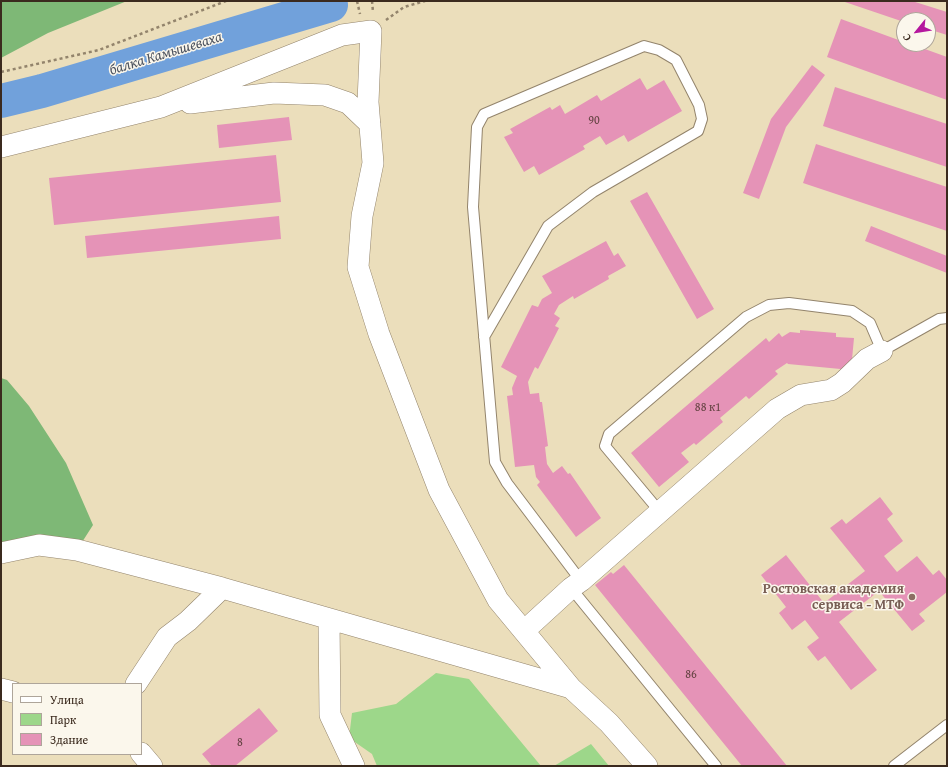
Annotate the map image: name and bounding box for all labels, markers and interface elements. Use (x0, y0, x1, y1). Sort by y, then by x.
north arrow (896, 12, 936, 52)
water label: балка Камышеваха (108, 28, 224, 80)
text: С (898, 31, 915, 44)
house number: 90 (588, 114, 600, 128)
house number: 88 к1 (695, 401, 721, 415)
place label: Ростовская академия сервиса - МТФ (763, 581, 904, 614)
marker: Ростовская академия сервиса - МТФ (907, 592, 917, 602)
house number: 86 (685, 668, 697, 682)
legend (12, 683, 142, 755)
text: Улица (50, 691, 84, 708)
text: Парк (50, 711, 76, 728)
text: Здание (50, 731, 88, 748)
house number: 8 (237, 736, 243, 750)

